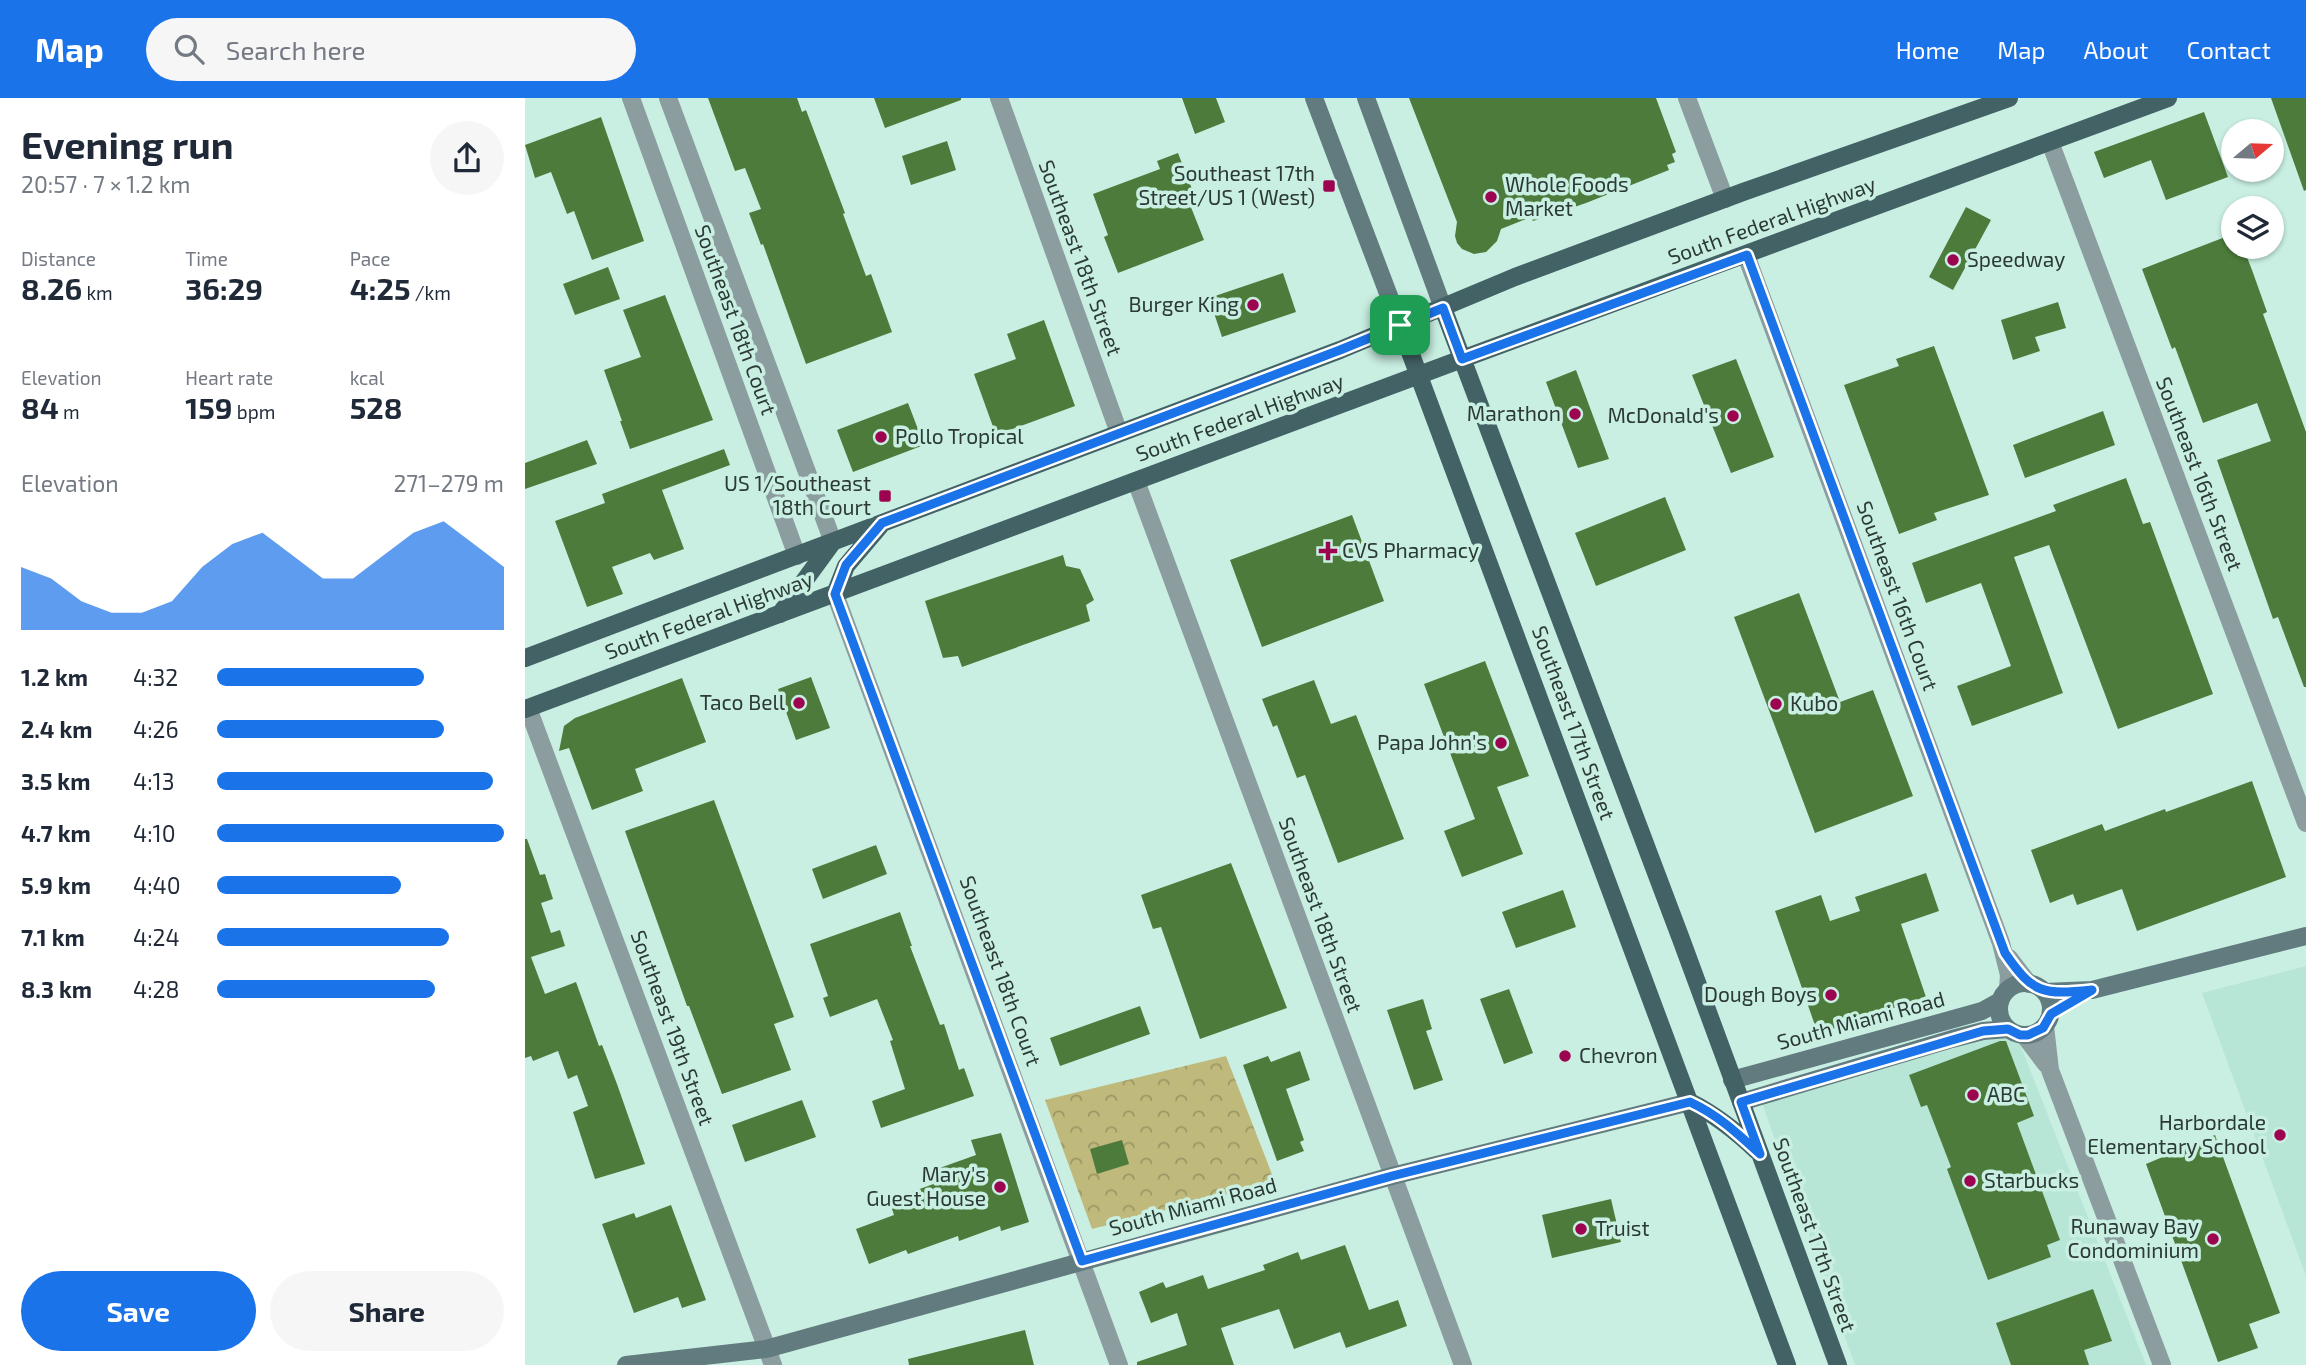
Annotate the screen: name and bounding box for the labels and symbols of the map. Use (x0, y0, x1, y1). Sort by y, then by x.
north arrow (2221, 119, 2284, 182)
street label: Southeast 18th Street (1034, 156, 1128, 359)
place label: Southeast 17th Street/US 1 (West) (1138, 160, 1315, 209)
street label: South Federal Highway (1664, 170, 1879, 269)
place label: Whole Foods Market (1505, 171, 1629, 220)
marker: Southeast 17th Street/US 1 (West) (1321, 178, 1337, 194)
marker: Whole Foods Market (1483, 189, 1499, 205)
street label: Southeast 18th Court (690, 221, 782, 418)
place label: Speedway (1967, 246, 2065, 271)
marker: Speedway (1945, 252, 1961, 268)
place label: Burger King (1129, 291, 1239, 316)
pin (1370, 295, 1430, 355)
marker: Burger King (1245, 297, 1261, 313)
street label: South Federal Highway (1132, 367, 1347, 466)
street label: Southeast 16th Street (2152, 373, 2249, 574)
place label: Marathon (1467, 400, 1561, 425)
place label: McDonald's (1607, 402, 1719, 427)
marker: Marathon (1567, 406, 1583, 422)
marker: McDonald's (1725, 408, 1741, 424)
place label: Pollo Tropical (895, 423, 1024, 448)
marker: Pollo Tropical (873, 429, 889, 445)
place label: US 1/Southeast 18th Court (724, 470, 871, 519)
marker: US 1/Southeast 18th Court (877, 488, 893, 504)
street label: Southeast 16th Court (1853, 497, 1944, 694)
place label: CVS Pharmacy (1342, 537, 1479, 562)
marker: CVS Pharmacy (1320, 543, 1336, 559)
street label: South Federal Highway (601, 565, 816, 664)
street label: Southeast 17th Street (1528, 622, 1621, 823)
place label: Taco Bell (700, 689, 786, 714)
place label: Kubo (1790, 690, 1838, 715)
marker: Taco Bell (791, 695, 807, 711)
marker: Kubo (1768, 696, 1784, 712)
place label: Papa John's (1377, 729, 1487, 754)
marker: Papa John's (1493, 735, 1509, 751)
street label: Southeast 18th Street (1274, 813, 1368, 1016)
street label: Southeast 18th Court (955, 872, 1047, 1069)
street label: Southeast 19th Street (626, 927, 720, 1128)
place label: Dough Boys (1704, 981, 1817, 1006)
street label: South Miami Road (1774, 985, 1947, 1054)
marker: Dough Boys (1823, 987, 1839, 1003)
place label: Chevron (1579, 1042, 1658, 1067)
marker: Chevron (1557, 1048, 1573, 1064)
place label: ABC (1987, 1081, 2025, 1106)
marker: ABC (1965, 1087, 1981, 1103)
place label: Harbordale Elementary School (2087, 1109, 2267, 1158)
marker: Harbordale Elementary School (2272, 1127, 2288, 1143)
street label: Southeast 17th Street (1769, 1134, 1862, 1335)
place label: Mary's Guest House (866, 1161, 986, 1210)
place label: Starbucks (1984, 1167, 2079, 1192)
street label: South Miami Road (1106, 1171, 1279, 1240)
marker: Starbucks (1962, 1173, 1978, 1189)
marker: Mary's Guest House (992, 1179, 1008, 1195)
place label: Runaway Bay Condominium (2068, 1213, 2199, 1262)
place label: Truist (1595, 1215, 1650, 1240)
marker: Truist (1573, 1221, 1589, 1237)
marker: Runaway Bay Condominium (2205, 1231, 2221, 1247)

